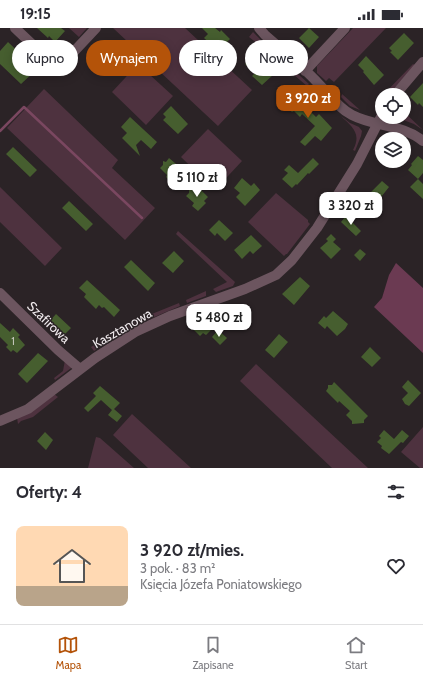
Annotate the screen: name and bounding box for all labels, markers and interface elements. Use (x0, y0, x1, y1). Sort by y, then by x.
text: 19:15 (20, 5, 51, 23)
chip: Kupno (12, 40, 78, 76)
chip: Wynajem (86, 40, 171, 76)
chip: Filtry (179, 40, 237, 76)
chip: Nowe (245, 40, 308, 76)
pin: 3 920 zł (267, 85, 349, 119)
map controls (375, 88, 411, 168)
button: locate (375, 88, 411, 124)
text: 3 920 zł (285, 90, 331, 106)
button: layers (375, 132, 411, 168)
pin: 5 110 zł (156, 164, 238, 198)
text: 5 110 zł (176, 169, 218, 185)
pin: 3 320 zł (310, 192, 392, 226)
text: 3 320 zł (328, 197, 374, 213)
street label: Szafirowa (24, 298, 74, 347)
street label: Kasztanowa (90, 304, 155, 351)
pin: 5 480 zł (178, 304, 260, 338)
text: 5 480 zł (195, 309, 243, 325)
house number: 1 (11, 334, 15, 348)
icon: filters (385, 481, 407, 503)
text: Oferty: 4 (16, 482, 82, 502)
text: 3 920 zł/mies. (140, 540, 244, 560)
icon: home (48, 542, 96, 590)
icon: heart (385, 555, 407, 577)
text: 3 pok. · 83 m² (140, 560, 215, 576)
text: Księcia Józefa Poniatowskiego (140, 576, 302, 592)
tab: Mapa (56, 634, 81, 672)
tab: Zapisane (192, 634, 234, 672)
tab: Start (345, 634, 367, 672)

